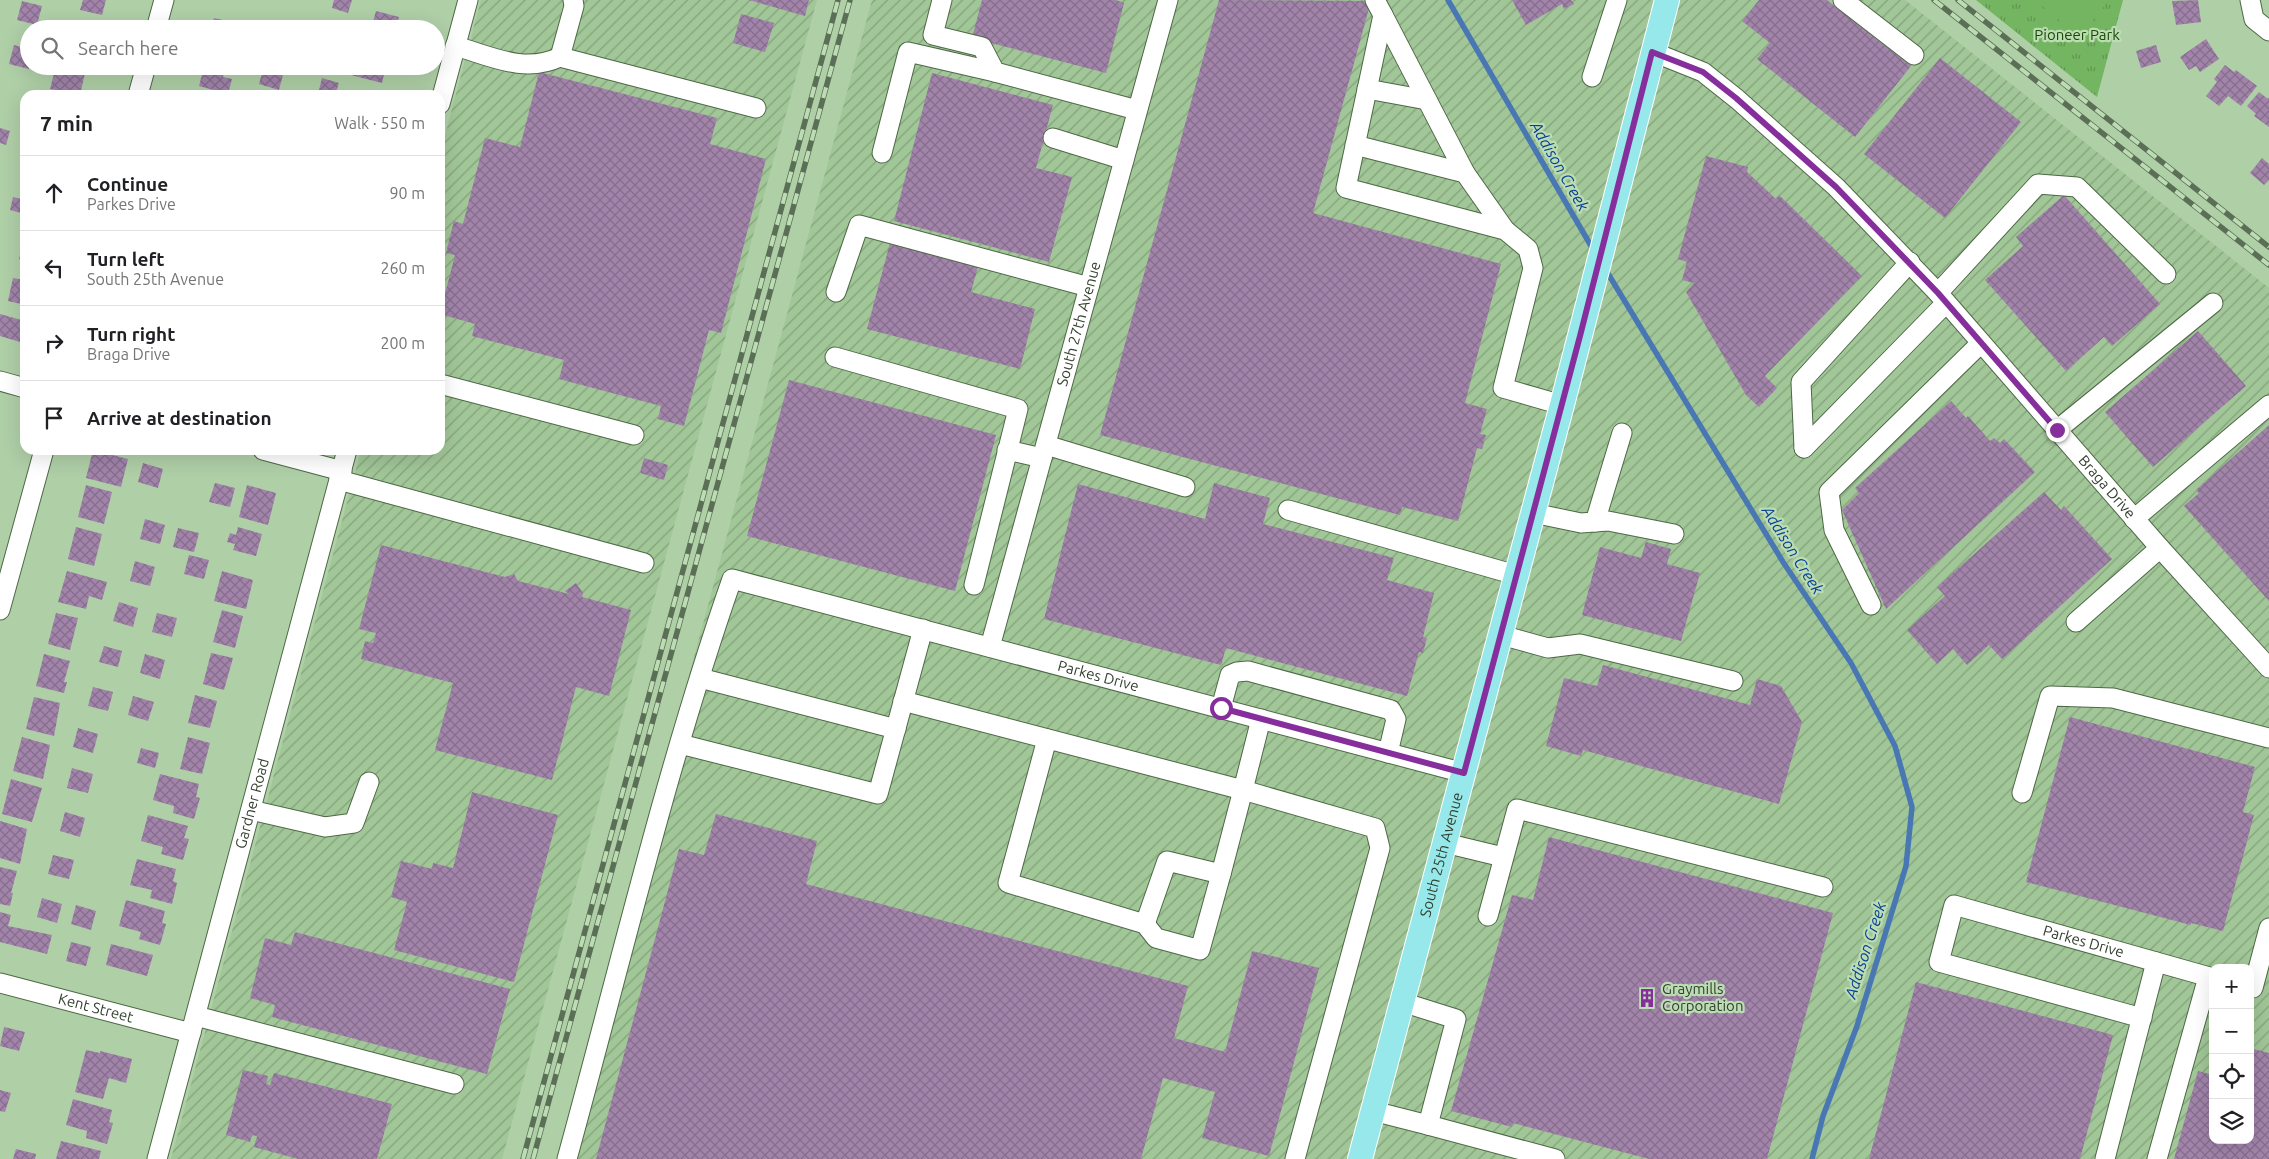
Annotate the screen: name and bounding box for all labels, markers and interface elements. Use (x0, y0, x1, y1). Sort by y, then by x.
search box (20, 20, 445, 75)
park label: Pioneer Park (2034, 26, 2120, 43)
icon: search (38, 34, 66, 62)
text: Search here (78, 37, 178, 59)
text: 7 min (40, 111, 93, 135)
text: Walk · 550 m (334, 114, 425, 132)
water label: Addison Creek (1527, 117, 1593, 215)
text: Continue (87, 173, 168, 195)
icon: ahead (40, 179, 68, 207)
text: 90 m (389, 184, 425, 202)
text: Parkes Drive (87, 195, 176, 213)
text: Turn left (87, 248, 165, 270)
icon: left (40, 254, 68, 282)
text: 260 m (380, 259, 425, 277)
street label: South 27th Avenue (1053, 260, 1104, 388)
text: South 25th Avenue (87, 270, 224, 288)
text: Turn right (87, 323, 175, 345)
icon: right (40, 329, 68, 357)
text: 200 m (380, 334, 425, 352)
text: Braga Drive (87, 345, 170, 363)
icon: arrive (40, 404, 68, 432)
text: Arrive at destination (87, 407, 272, 429)
route end (2046, 419, 2069, 442)
street label: Braga Drive (2075, 452, 2139, 522)
water label: Addison Creek (1758, 502, 1828, 598)
street label: Parkes Drive (1056, 657, 1141, 694)
route start (1210, 697, 1233, 720)
street label: Gardner Road (232, 756, 272, 850)
street label: South 25th Avenue (1416, 790, 1466, 919)
water label: Addison Creek (1841, 899, 1889, 1002)
street label: Parkes Drive (2041, 922, 2126, 960)
map controls (2209, 964, 2254, 1144)
button: + (2209, 964, 2254, 1009)
place label: Graymills Corporation (1662, 980, 1743, 1014)
building icon: Graymills Corporation (1636, 987, 1658, 1009)
street label: Kent Street (56, 990, 135, 1026)
button: − (2209, 1009, 2254, 1054)
button: locate (2209, 1054, 2254, 1099)
button: layers (2209, 1099, 2254, 1144)

